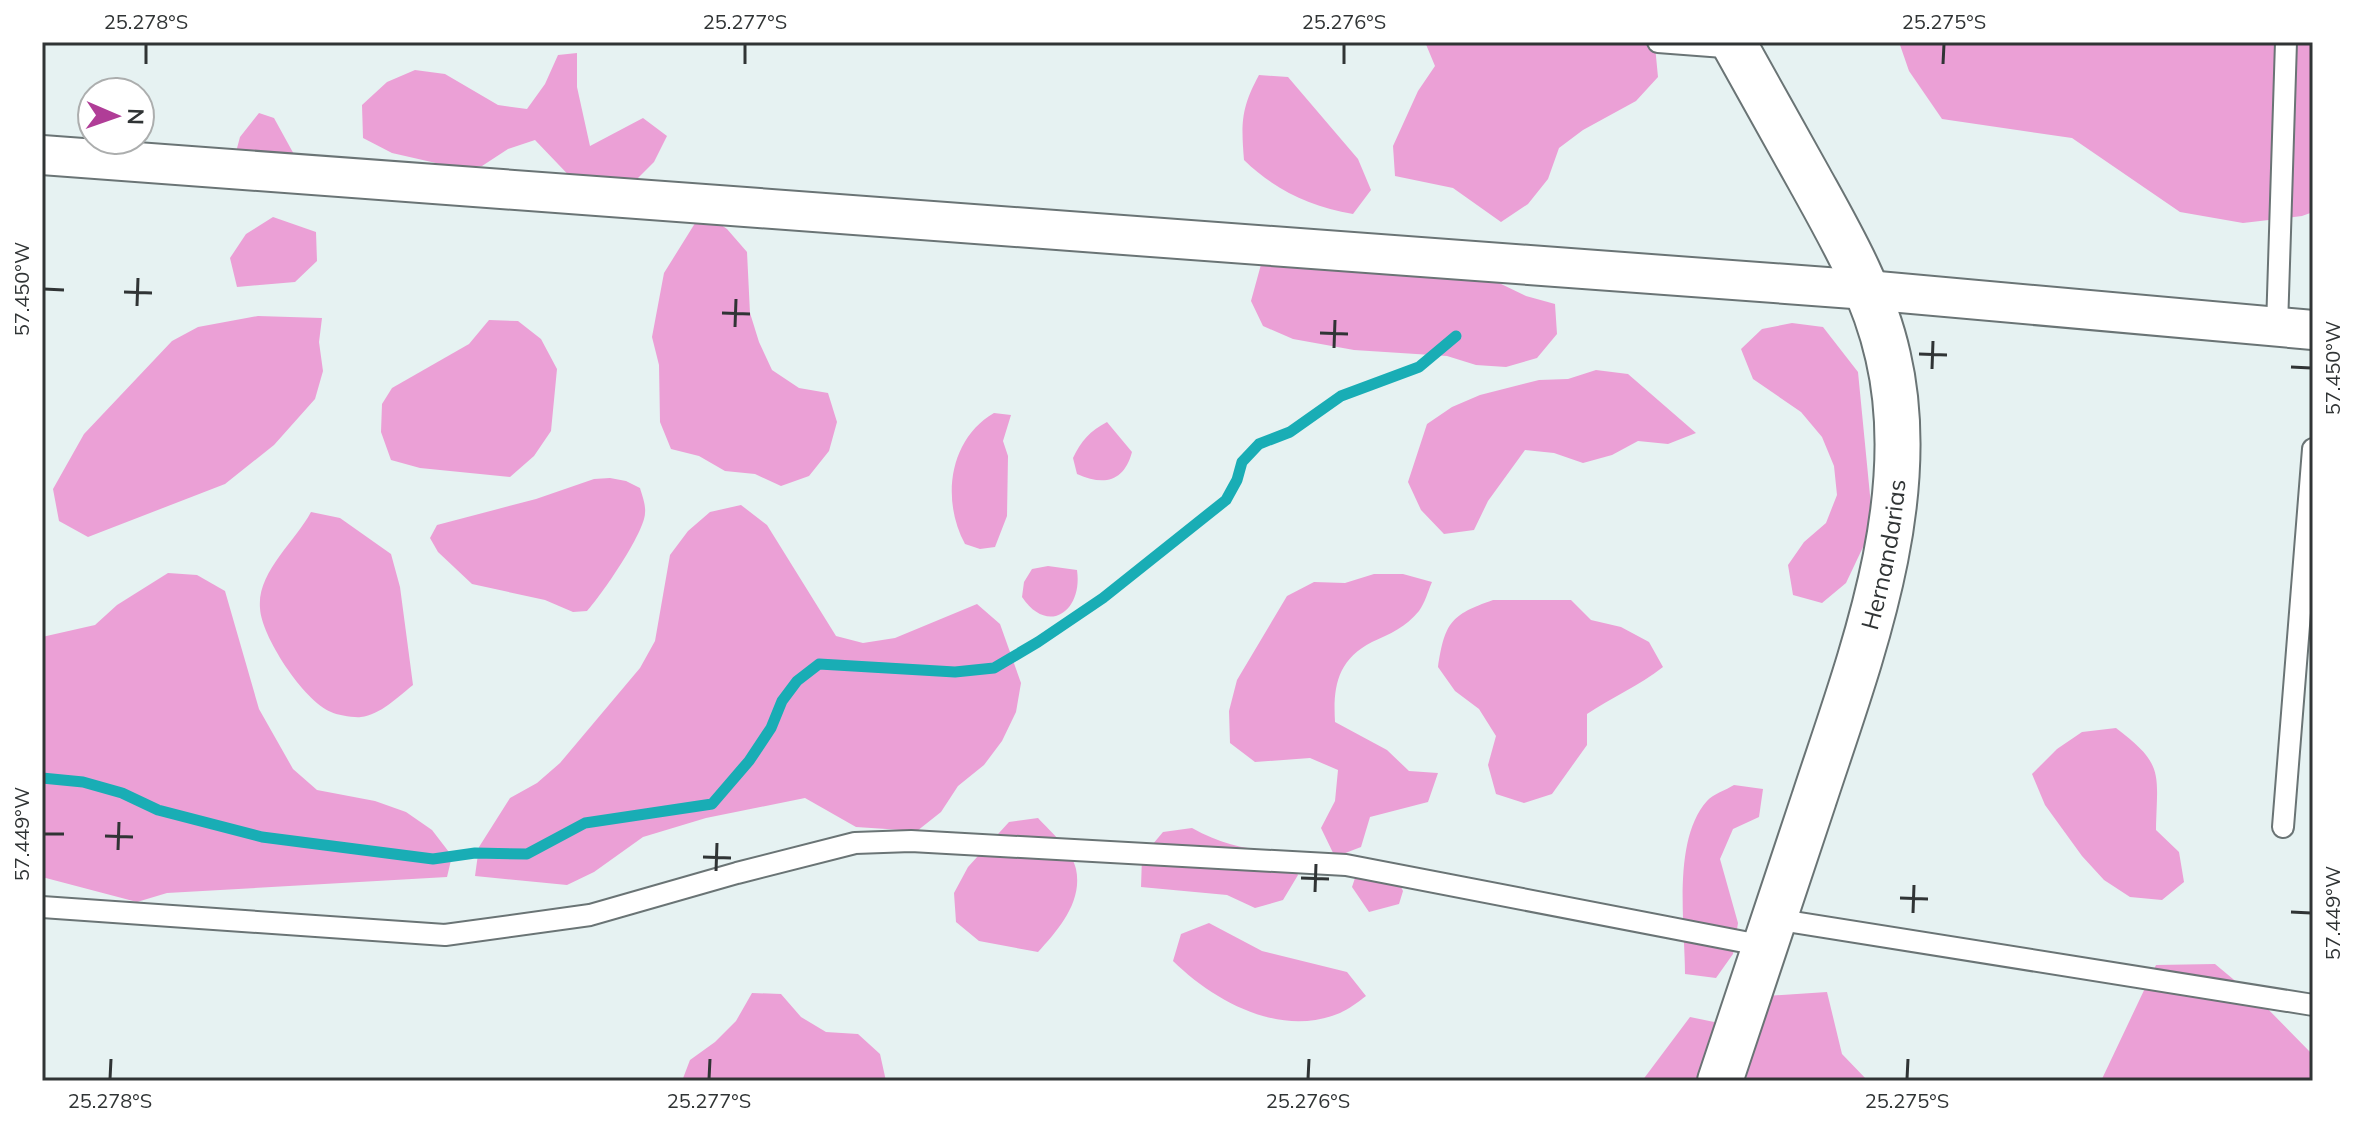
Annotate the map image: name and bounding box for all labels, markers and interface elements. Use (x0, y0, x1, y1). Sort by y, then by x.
text: 25.278°S (104, 9, 188, 34)
text: 25.277°S (703, 9, 787, 34)
text: 25.276°S (1302, 9, 1386, 34)
text: 25.275°S (1902, 9, 1986, 34)
north arrow (76, 76, 156, 156)
text: N (122, 108, 150, 125)
text: 57.450°W (9, 242, 34, 336)
text: 57.450°W (2320, 321, 2345, 415)
street label: Hernandarias (1854, 478, 1911, 633)
text: 57.449°W (9, 787, 34, 881)
text: 57.449°W (2320, 866, 2345, 960)
text: 25.278°S (68, 1088, 152, 1113)
text: 25.277°S (667, 1088, 751, 1113)
text: 25.276°S (1266, 1088, 1350, 1113)
text: 25.275°S (1865, 1088, 1949, 1113)

